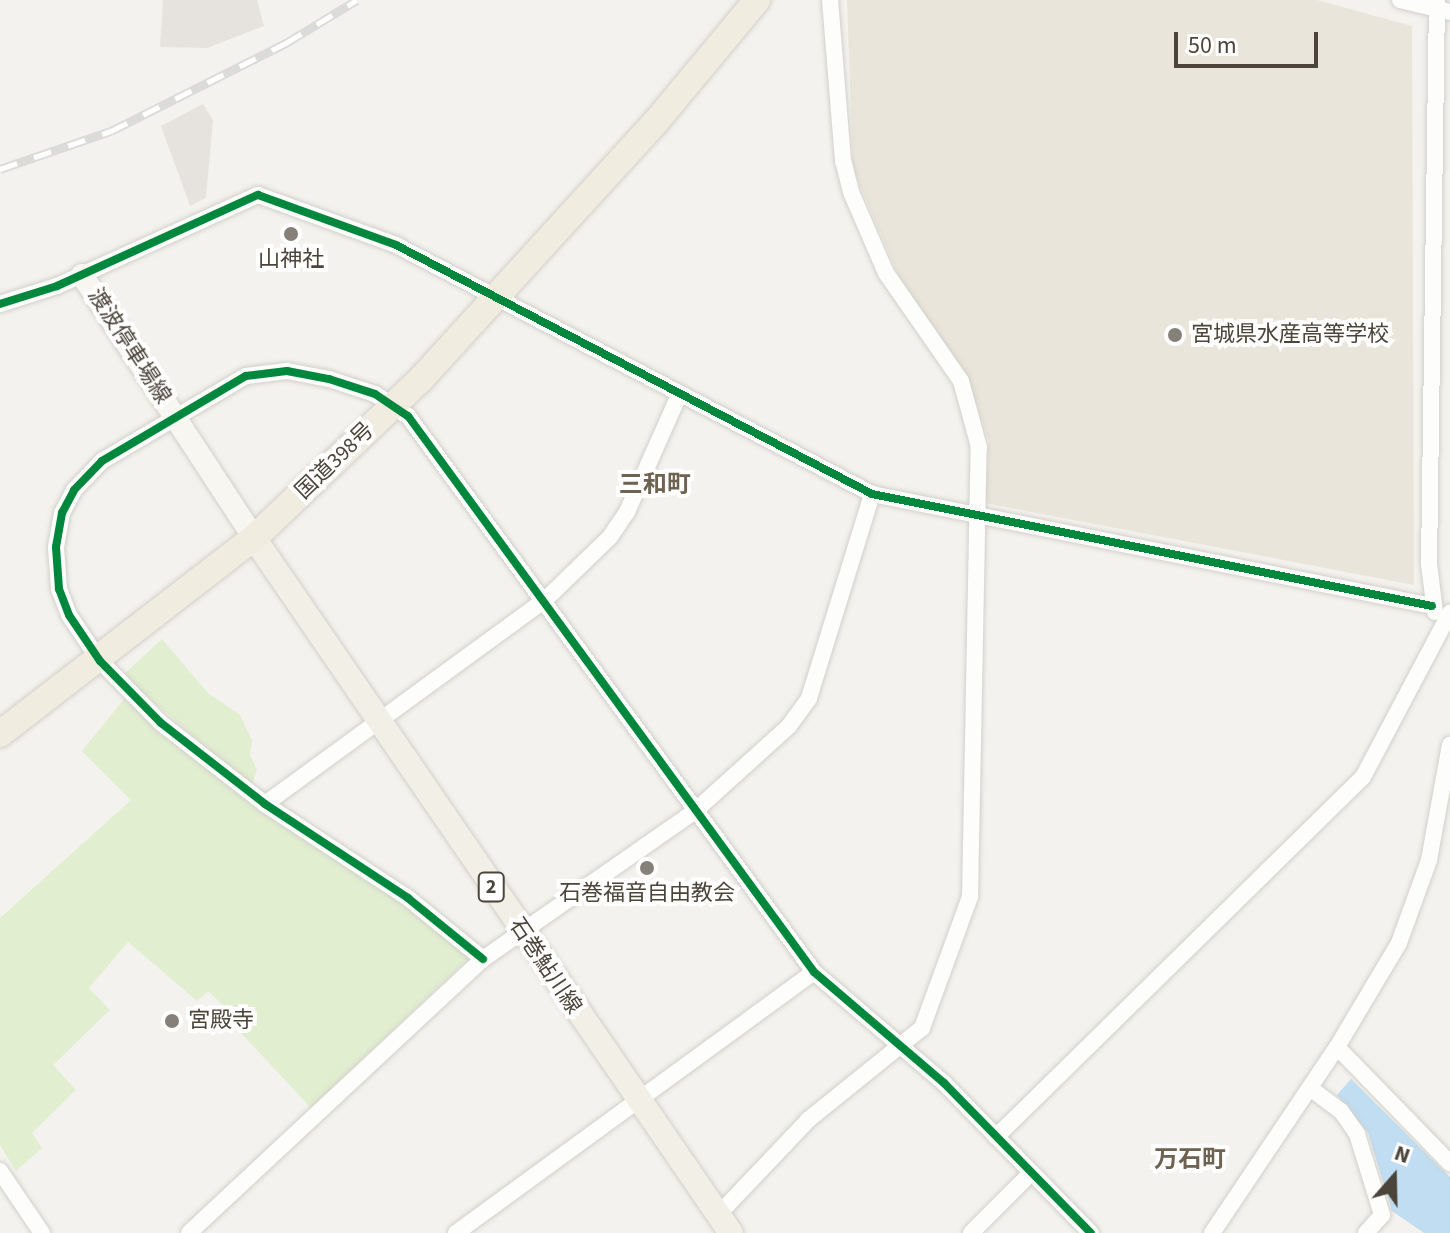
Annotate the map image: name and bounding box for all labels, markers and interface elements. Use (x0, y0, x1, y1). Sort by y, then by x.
scale bar (1178, 16, 1322, 66)
text: 50 m (1188, 28, 1237, 63)
marker: 山神社 (282, 225, 300, 243)
place label: 山神社 (258, 247, 324, 273)
street label: 渡波停車場線 (82, 283, 176, 409)
place label: 宮城県水産高等学校 (1191, 322, 1389, 348)
marker: 宮城県水産高等学校 (1166, 326, 1184, 344)
street label: 国道398号 (290, 417, 380, 505)
district label: 三和町 (619, 471, 691, 499)
marker: 石巻福音自由教会 (638, 859, 656, 877)
road number: 2 (477, 871, 505, 903)
place label: 石巻福音自由教会 (559, 881, 735, 907)
street label: 石巻鮎川線 (503, 913, 587, 1019)
place label: 宮殿寺 (188, 1008, 254, 1034)
marker: 宮殿寺 (163, 1012, 181, 1030)
north arrow (1354, 1137, 1434, 1217)
text: N (1390, 1137, 1415, 1172)
district label: 万石町 (1154, 1146, 1226, 1174)

